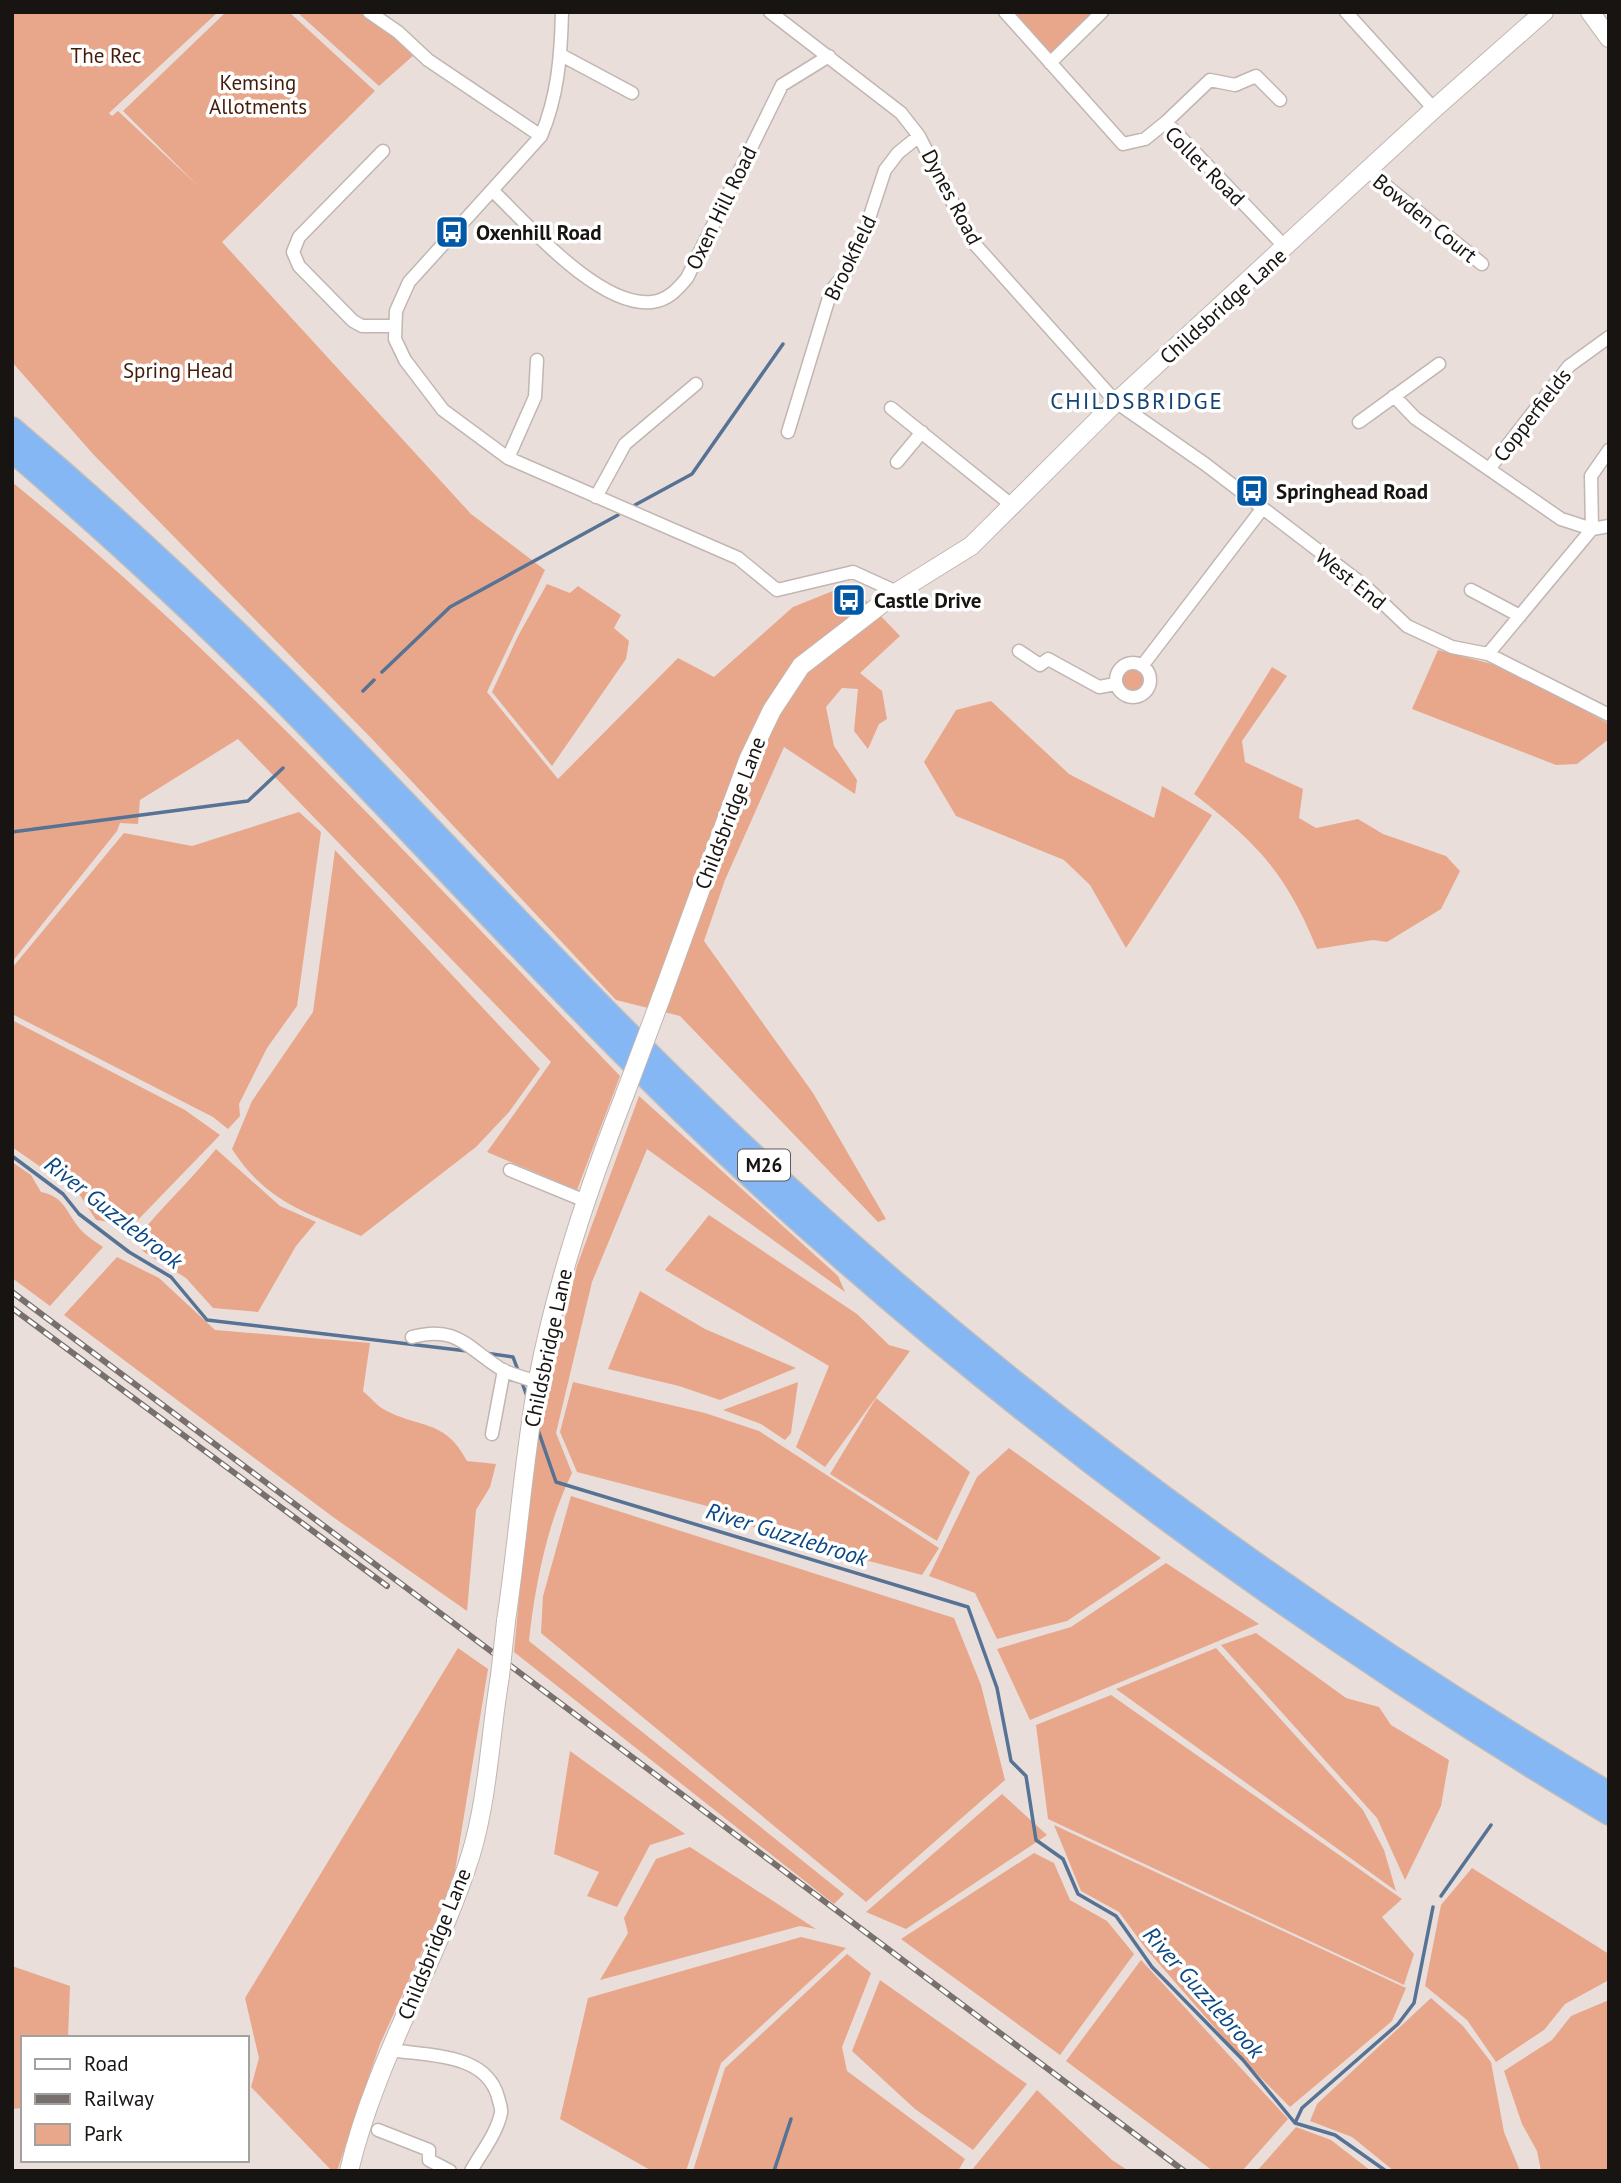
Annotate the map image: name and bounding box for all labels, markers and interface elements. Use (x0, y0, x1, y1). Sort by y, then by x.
park label: The Rec (71, 42, 141, 69)
park label: Kemsing Allotments (209, 69, 307, 120)
street label: Collet Road (1159, 120, 1251, 212)
street label: Oxen Hill Road (680, 142, 762, 274)
street label: Dynes Road (916, 145, 988, 249)
street label: Bowden Court (1367, 168, 1483, 268)
street label: Brookfield (818, 211, 882, 305)
bus stop icon: Oxenhill Road (433, 213, 471, 251)
place label: Oxenhill Road (476, 219, 601, 246)
street label: Childsbridge Lane (1154, 242, 1292, 370)
park label: Spring Head (123, 357, 233, 384)
street label: Copperfields (1487, 363, 1577, 467)
district label: CHILDSBRIDGE (1050, 386, 1224, 415)
bus stop icon: Springhead Road (1233, 472, 1271, 510)
place label: Springhead Road (1276, 478, 1428, 505)
street label: West End (1310, 542, 1392, 616)
bus stop icon: Castle Drive (830, 581, 868, 619)
place label: Castle Drive (874, 587, 981, 614)
street label: Childsbridge Lane (688, 733, 772, 893)
water label: River Guzzlebrook (39, 1149, 190, 1276)
road number: M26 (738, 1149, 790, 1180)
street label: Childsbridge Lane (518, 1266, 578, 1430)
water label: River Guzzlebrook (703, 1496, 873, 1573)
street label: Childsbridge Lane (391, 1864, 477, 2024)
water label: River Guzzlebrook (1137, 1920, 1272, 2065)
legend (21, 2036, 248, 2162)
text: Road (84, 2050, 128, 2077)
text: Railway (84, 2085, 154, 2112)
text: Park (84, 2120, 123, 2147)

